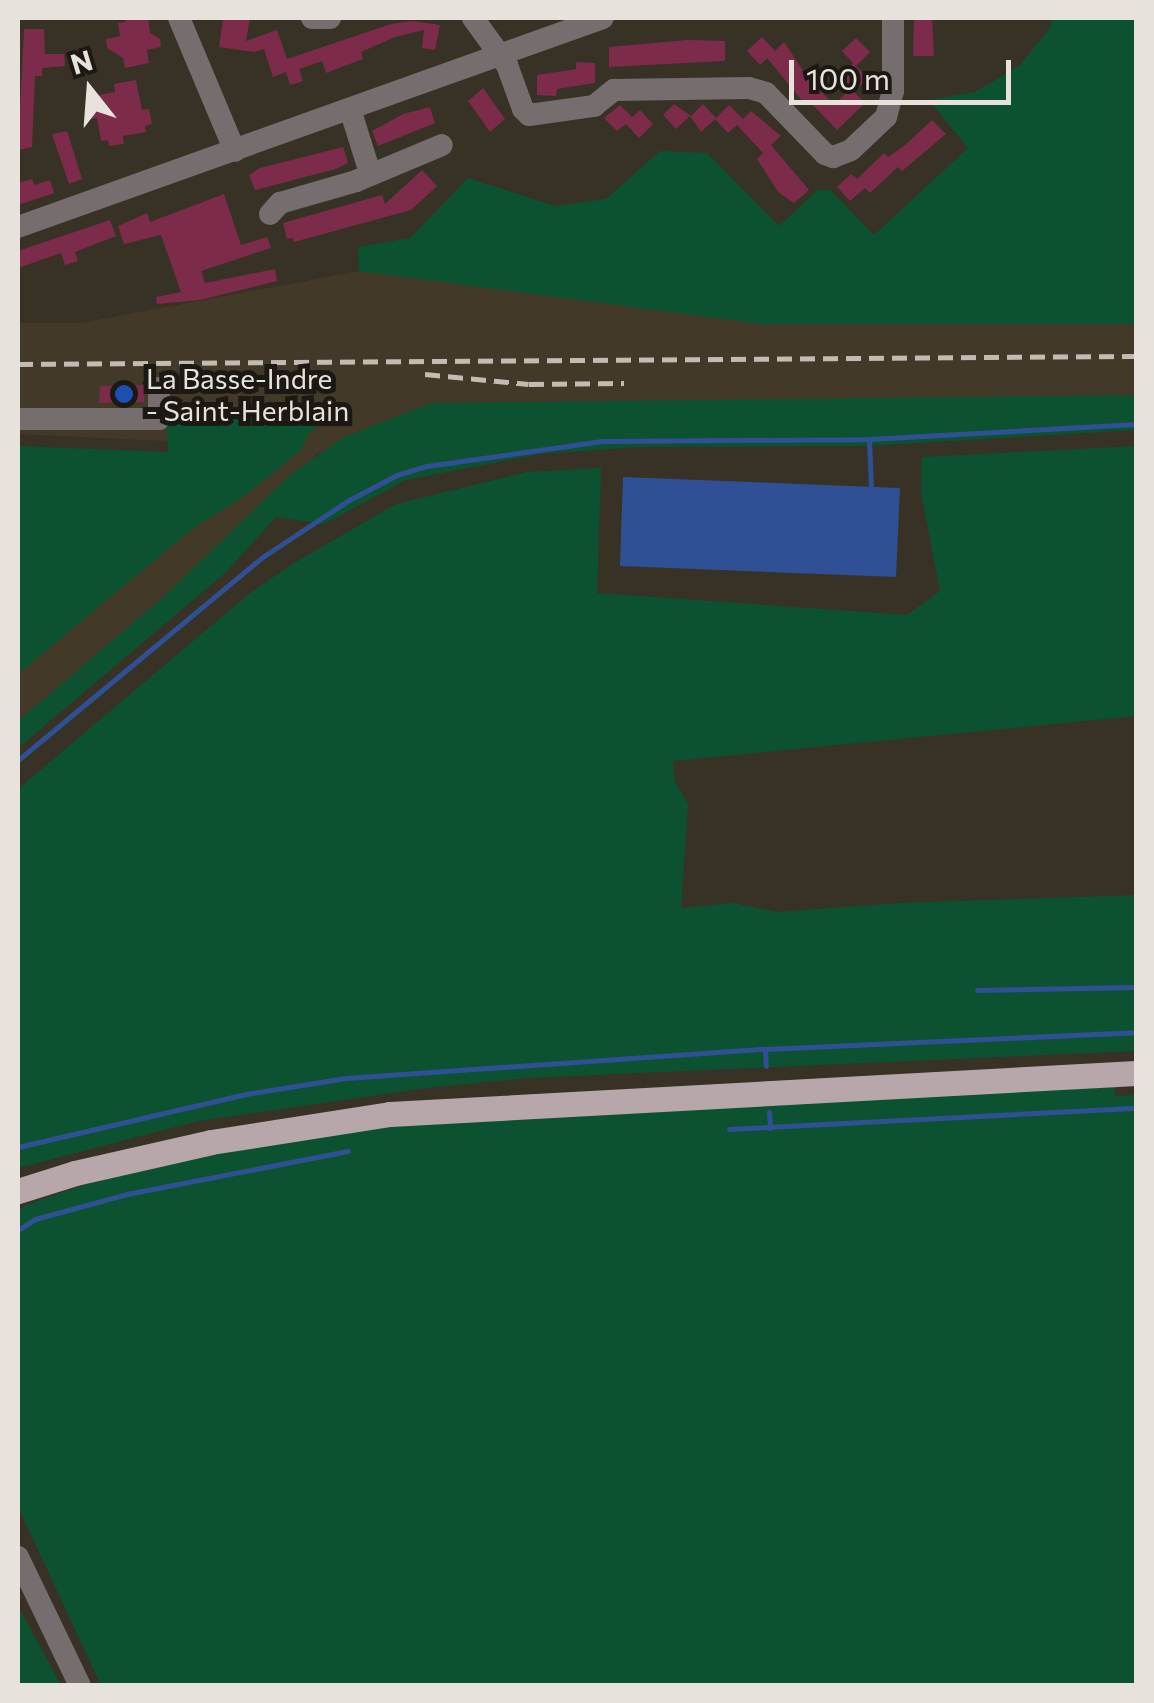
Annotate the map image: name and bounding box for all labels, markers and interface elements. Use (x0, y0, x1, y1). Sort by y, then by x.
north arrow (40, 40, 140, 140)
scale bar (794, 40, 1016, 102)
text: N (66, 42, 96, 81)
text: 100 m (806, 59, 890, 96)
place label: La Basse-Indre - Saint-Herblain (146, 361, 349, 427)
marker: La Basse-Indre - Saint-Herblain (111, 381, 137, 407)

